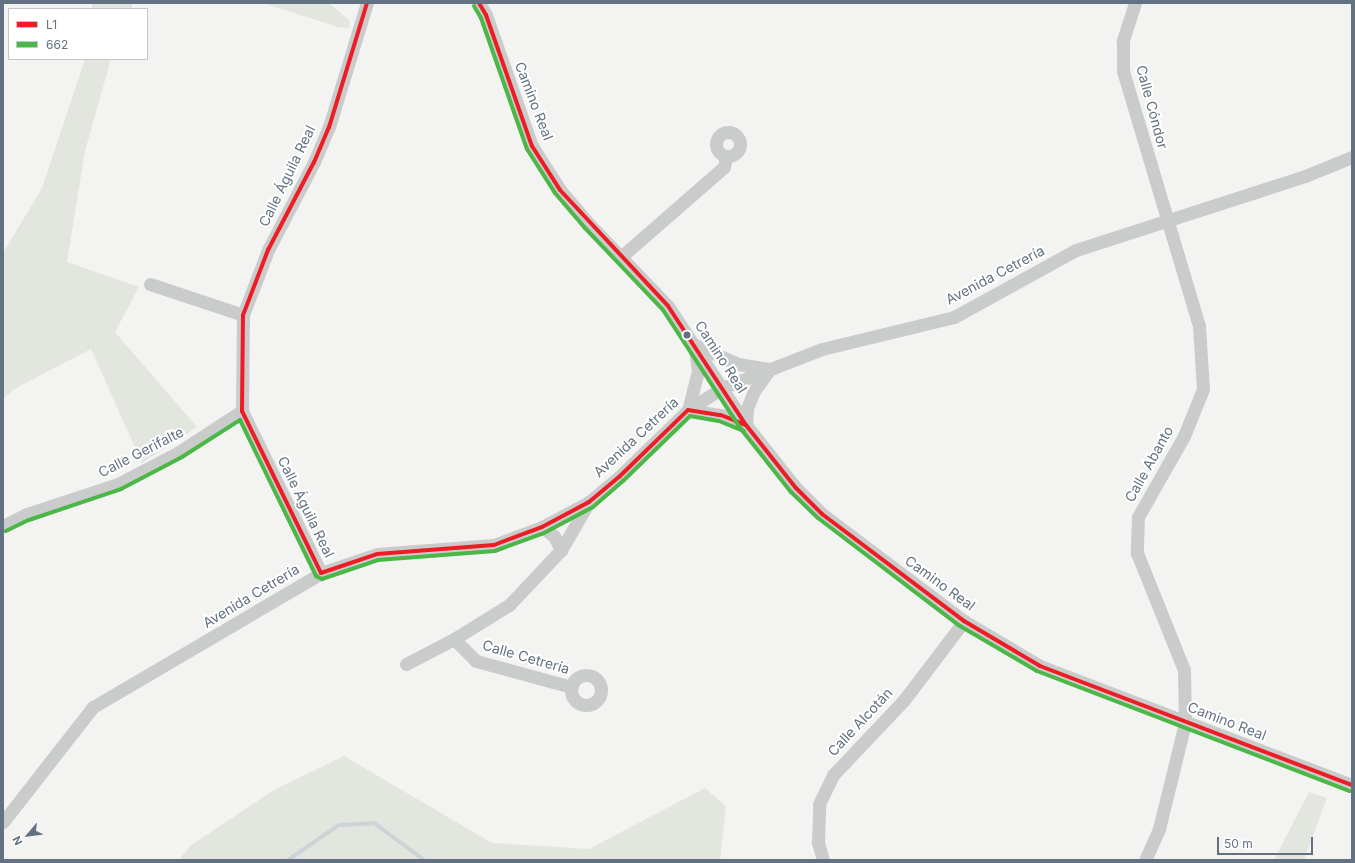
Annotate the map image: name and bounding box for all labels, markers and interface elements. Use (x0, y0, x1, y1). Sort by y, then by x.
legend (8, 8, 148, 60)
text: L1 (46, 17, 57, 32)
text: 662 (46, 37, 68, 52)
street label: Camino Real (511, 59, 557, 143)
street label: Calle Cóndor (1133, 63, 1171, 151)
street label: Calle Águila Real (255, 123, 319, 229)
street label: Avenida Cetrería (943, 242, 1047, 308)
street label: Camino Real (691, 318, 751, 396)
unlabelled marker (682, 330, 692, 340)
street label: Avenida Cetrería (590, 394, 682, 480)
street label: Calle Gerifalte (96, 423, 186, 481)
street label: Calle Abanto (1121, 423, 1177, 505)
street label: Calle Águila Real (274, 454, 338, 560)
street label: Camino Real (902, 552, 978, 614)
street label: Avenida Cetrería (200, 561, 302, 631)
street label: Calle Cetrería (480, 637, 572, 677)
street label: Calle Alcotán (824, 684, 896, 760)
street label: Camino Real (1185, 698, 1269, 744)
north arrow (8, 815, 48, 855)
scale bar (1219, 829, 1315, 855)
text: N (9, 834, 26, 848)
text: 50 m (1224, 836, 1253, 851)

